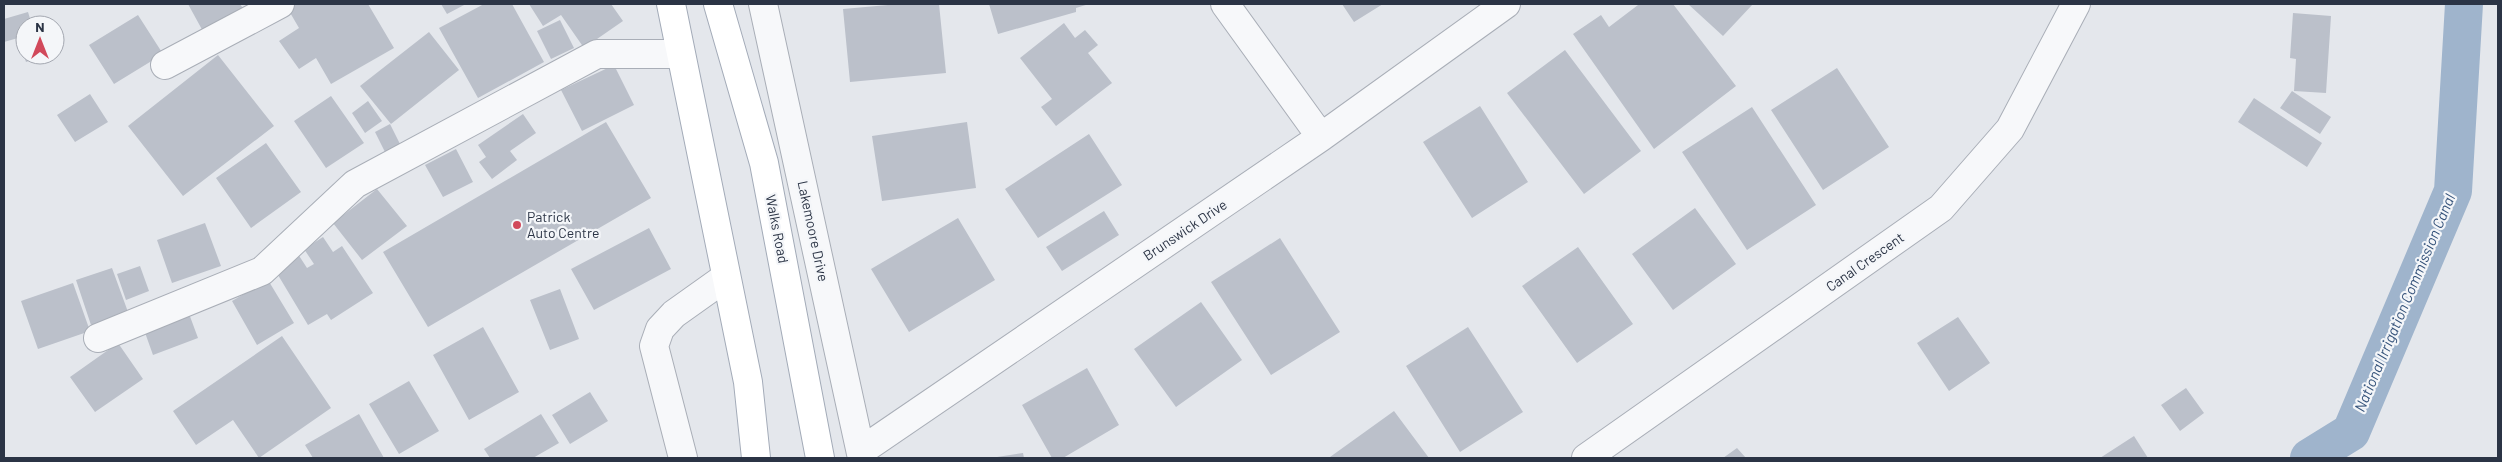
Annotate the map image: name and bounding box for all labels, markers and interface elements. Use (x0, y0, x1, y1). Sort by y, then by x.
north arrow (15, 15, 65, 65)
text: N (35, 18, 45, 35)
street label: Lakemoore Drive (795, 179, 832, 283)
water label: National Irrigation Commission Canal (2350, 190, 2458, 414)
street label: Walks Road (763, 193, 792, 265)
street label: Brunswick Drive (1140, 195, 1230, 264)
place label: Patrick Auto Centre (527, 208, 599, 241)
marker: Patrick Auto Centre (511, 219, 523, 231)
street label: Canal Crescent (1822, 228, 1907, 295)

